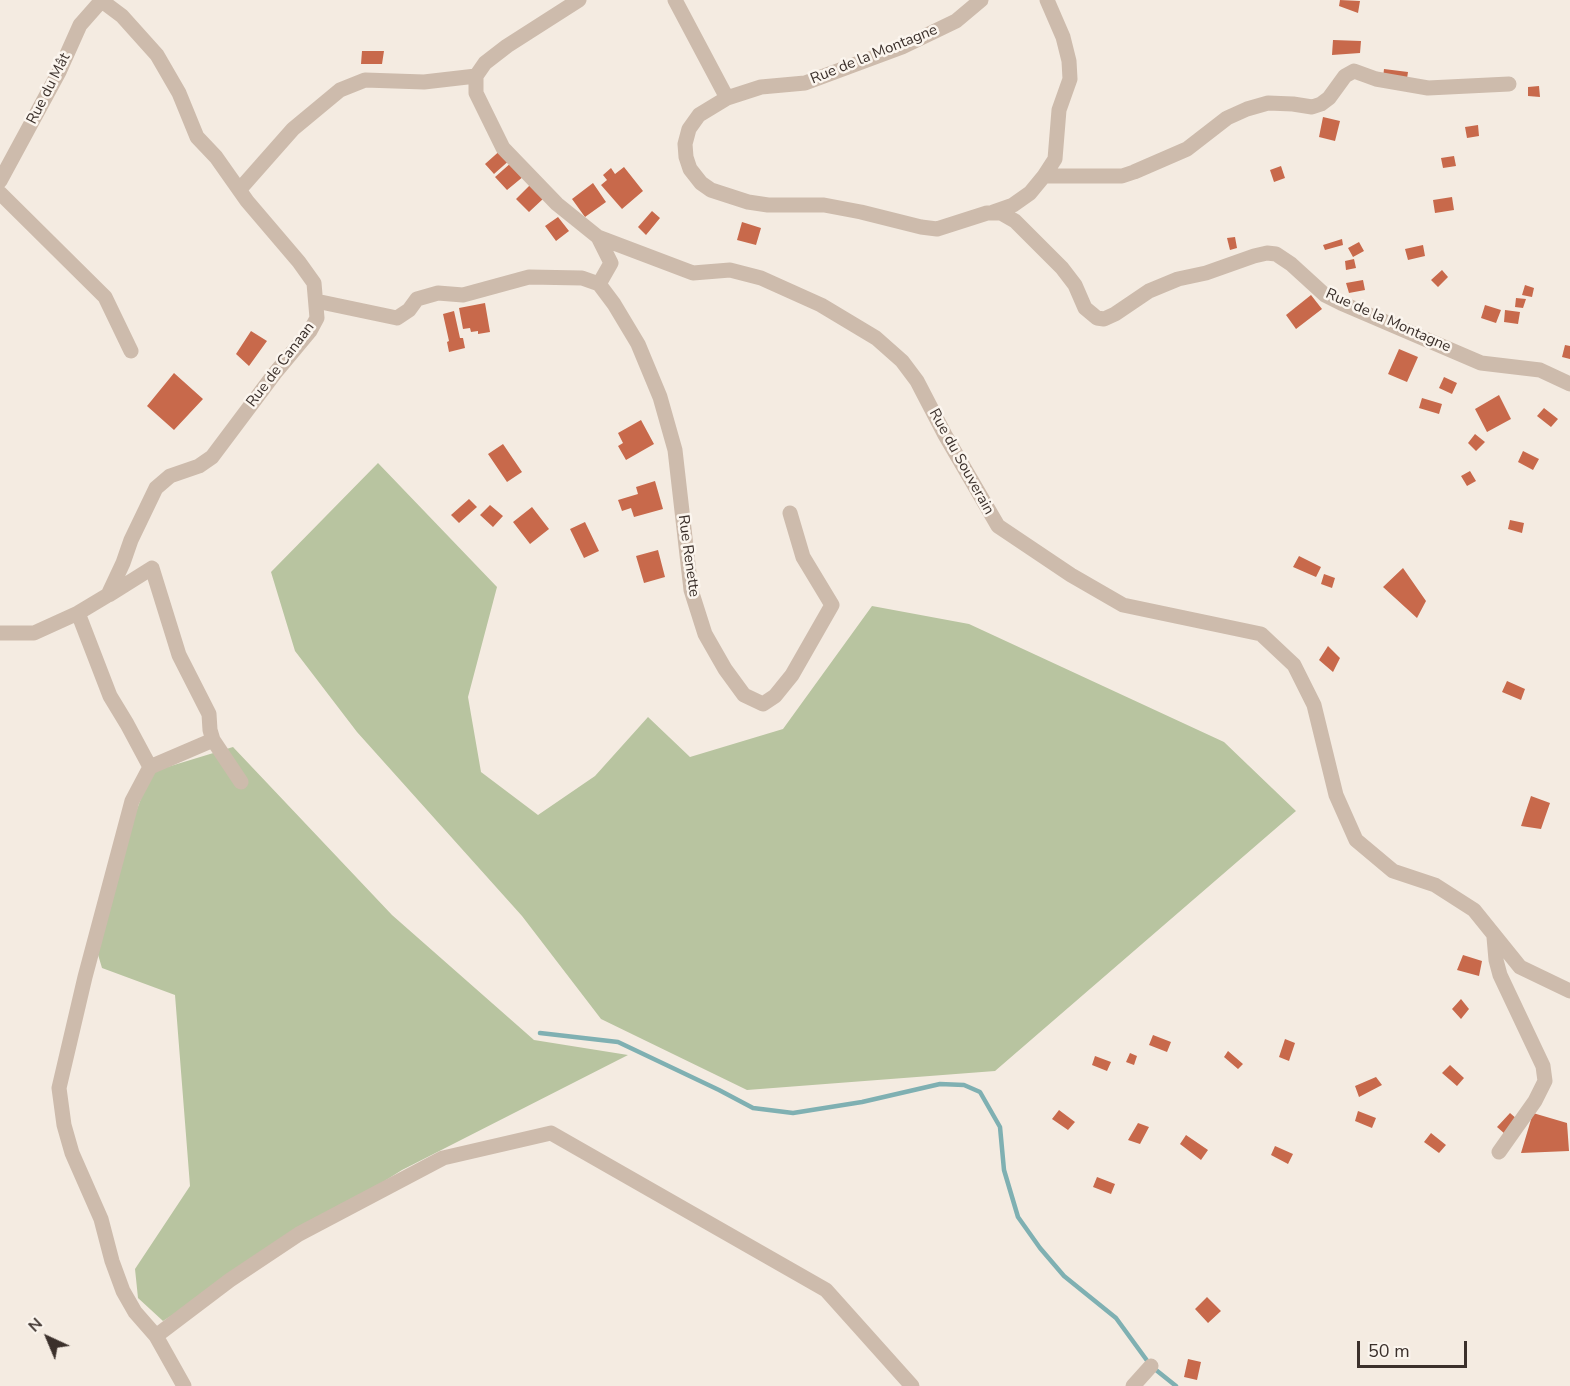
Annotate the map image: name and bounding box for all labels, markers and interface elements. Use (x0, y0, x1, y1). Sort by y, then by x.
street label: Rue de la Montagne (808, 21, 940, 89)
street label: Rue du Mât (23, 50, 75, 128)
street label: Rue de la Montagne (1323, 285, 1453, 357)
street label: Rue de Canaan (243, 319, 319, 411)
street label: Rue du Souverain (924, 406, 998, 518)
street label: Rue Renette (673, 514, 703, 598)
north arrow (18, 1308, 78, 1368)
text: N (24, 1313, 47, 1337)
scale bar (1360, 1329, 1470, 1367)
text: 50 m (1368, 1339, 1410, 1363)

